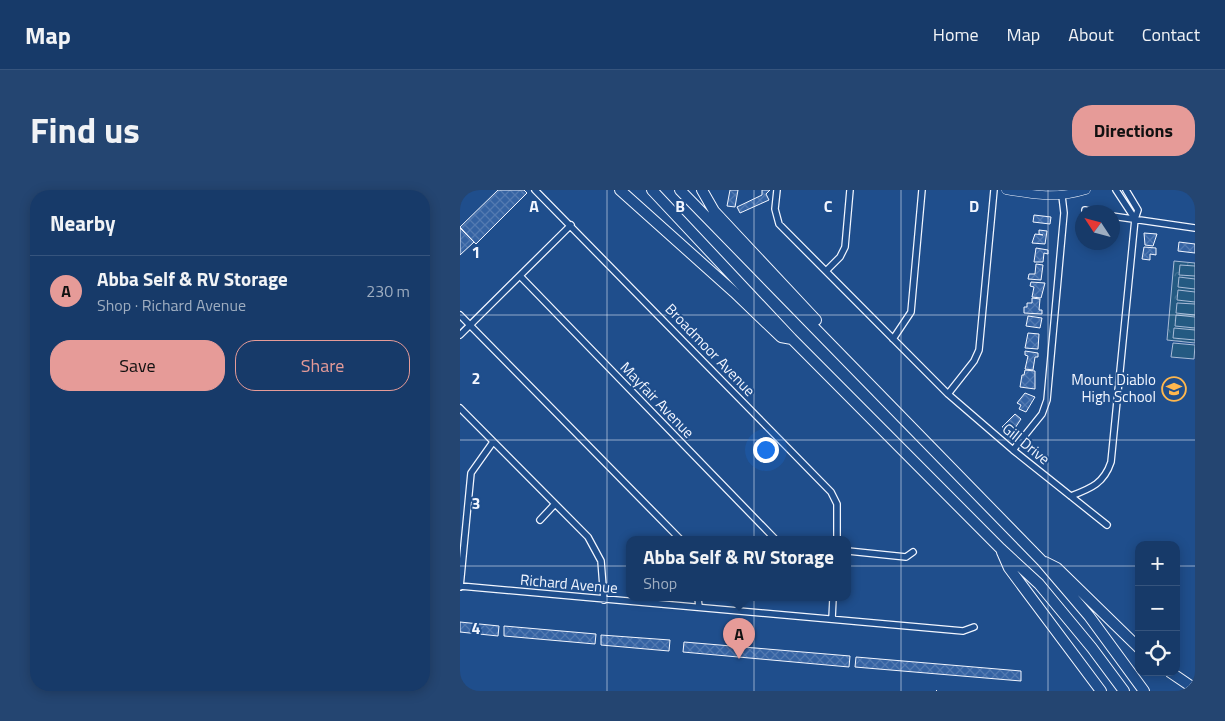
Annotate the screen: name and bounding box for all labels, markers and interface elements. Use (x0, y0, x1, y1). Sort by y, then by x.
text: Map (25, 17, 71, 53)
text: Home (933, 21, 979, 48)
text: Map (1007, 21, 1040, 48)
text: About (1068, 21, 1114, 48)
text: Contact (1142, 21, 1200, 48)
text: Find us (30, 103, 140, 157)
button: Directions (1072, 105, 1195, 156)
text: A (529, 194, 539, 218)
text: B (675, 194, 685, 218)
text: C (824, 194, 833, 218)
text: D (969, 194, 979, 218)
north arrow (1075, 205, 1120, 250)
text: Nearby (50, 207, 115, 239)
text: 1 (472, 240, 480, 264)
text: Abba Self & RV Storage (97, 264, 288, 293)
text: A (61, 279, 71, 303)
text: 230 m (366, 279, 410, 303)
text: Shop · Richard Avenue (97, 293, 246, 317)
street label: Broadmoor Avenue (660, 298, 761, 401)
button: Save (50, 340, 225, 391)
button: Share (235, 340, 410, 391)
street label: Mayfair Avenue (615, 356, 700, 443)
text: 2 (472, 366, 480, 390)
place label: Mount Diablo High School (1071, 368, 1156, 408)
school or university icon: Mount Diablo High School (1161, 376, 1187, 402)
street label: Gill Drive (997, 417, 1055, 470)
your location (753, 437, 779, 463)
text: 3 (472, 491, 480, 515)
popup (626, 536, 851, 601)
map controls (1135, 541, 1180, 676)
button: + (1135, 541, 1180, 586)
text: Abba Self & RV Storage (643, 542, 834, 571)
street label: Richard Avenue (519, 568, 619, 599)
text: Shop (643, 571, 677, 595)
button: − (1135, 586, 1180, 631)
text: 4 (472, 616, 481, 640)
pin: A (723, 618, 755, 659)
button: locate (1135, 631, 1180, 676)

